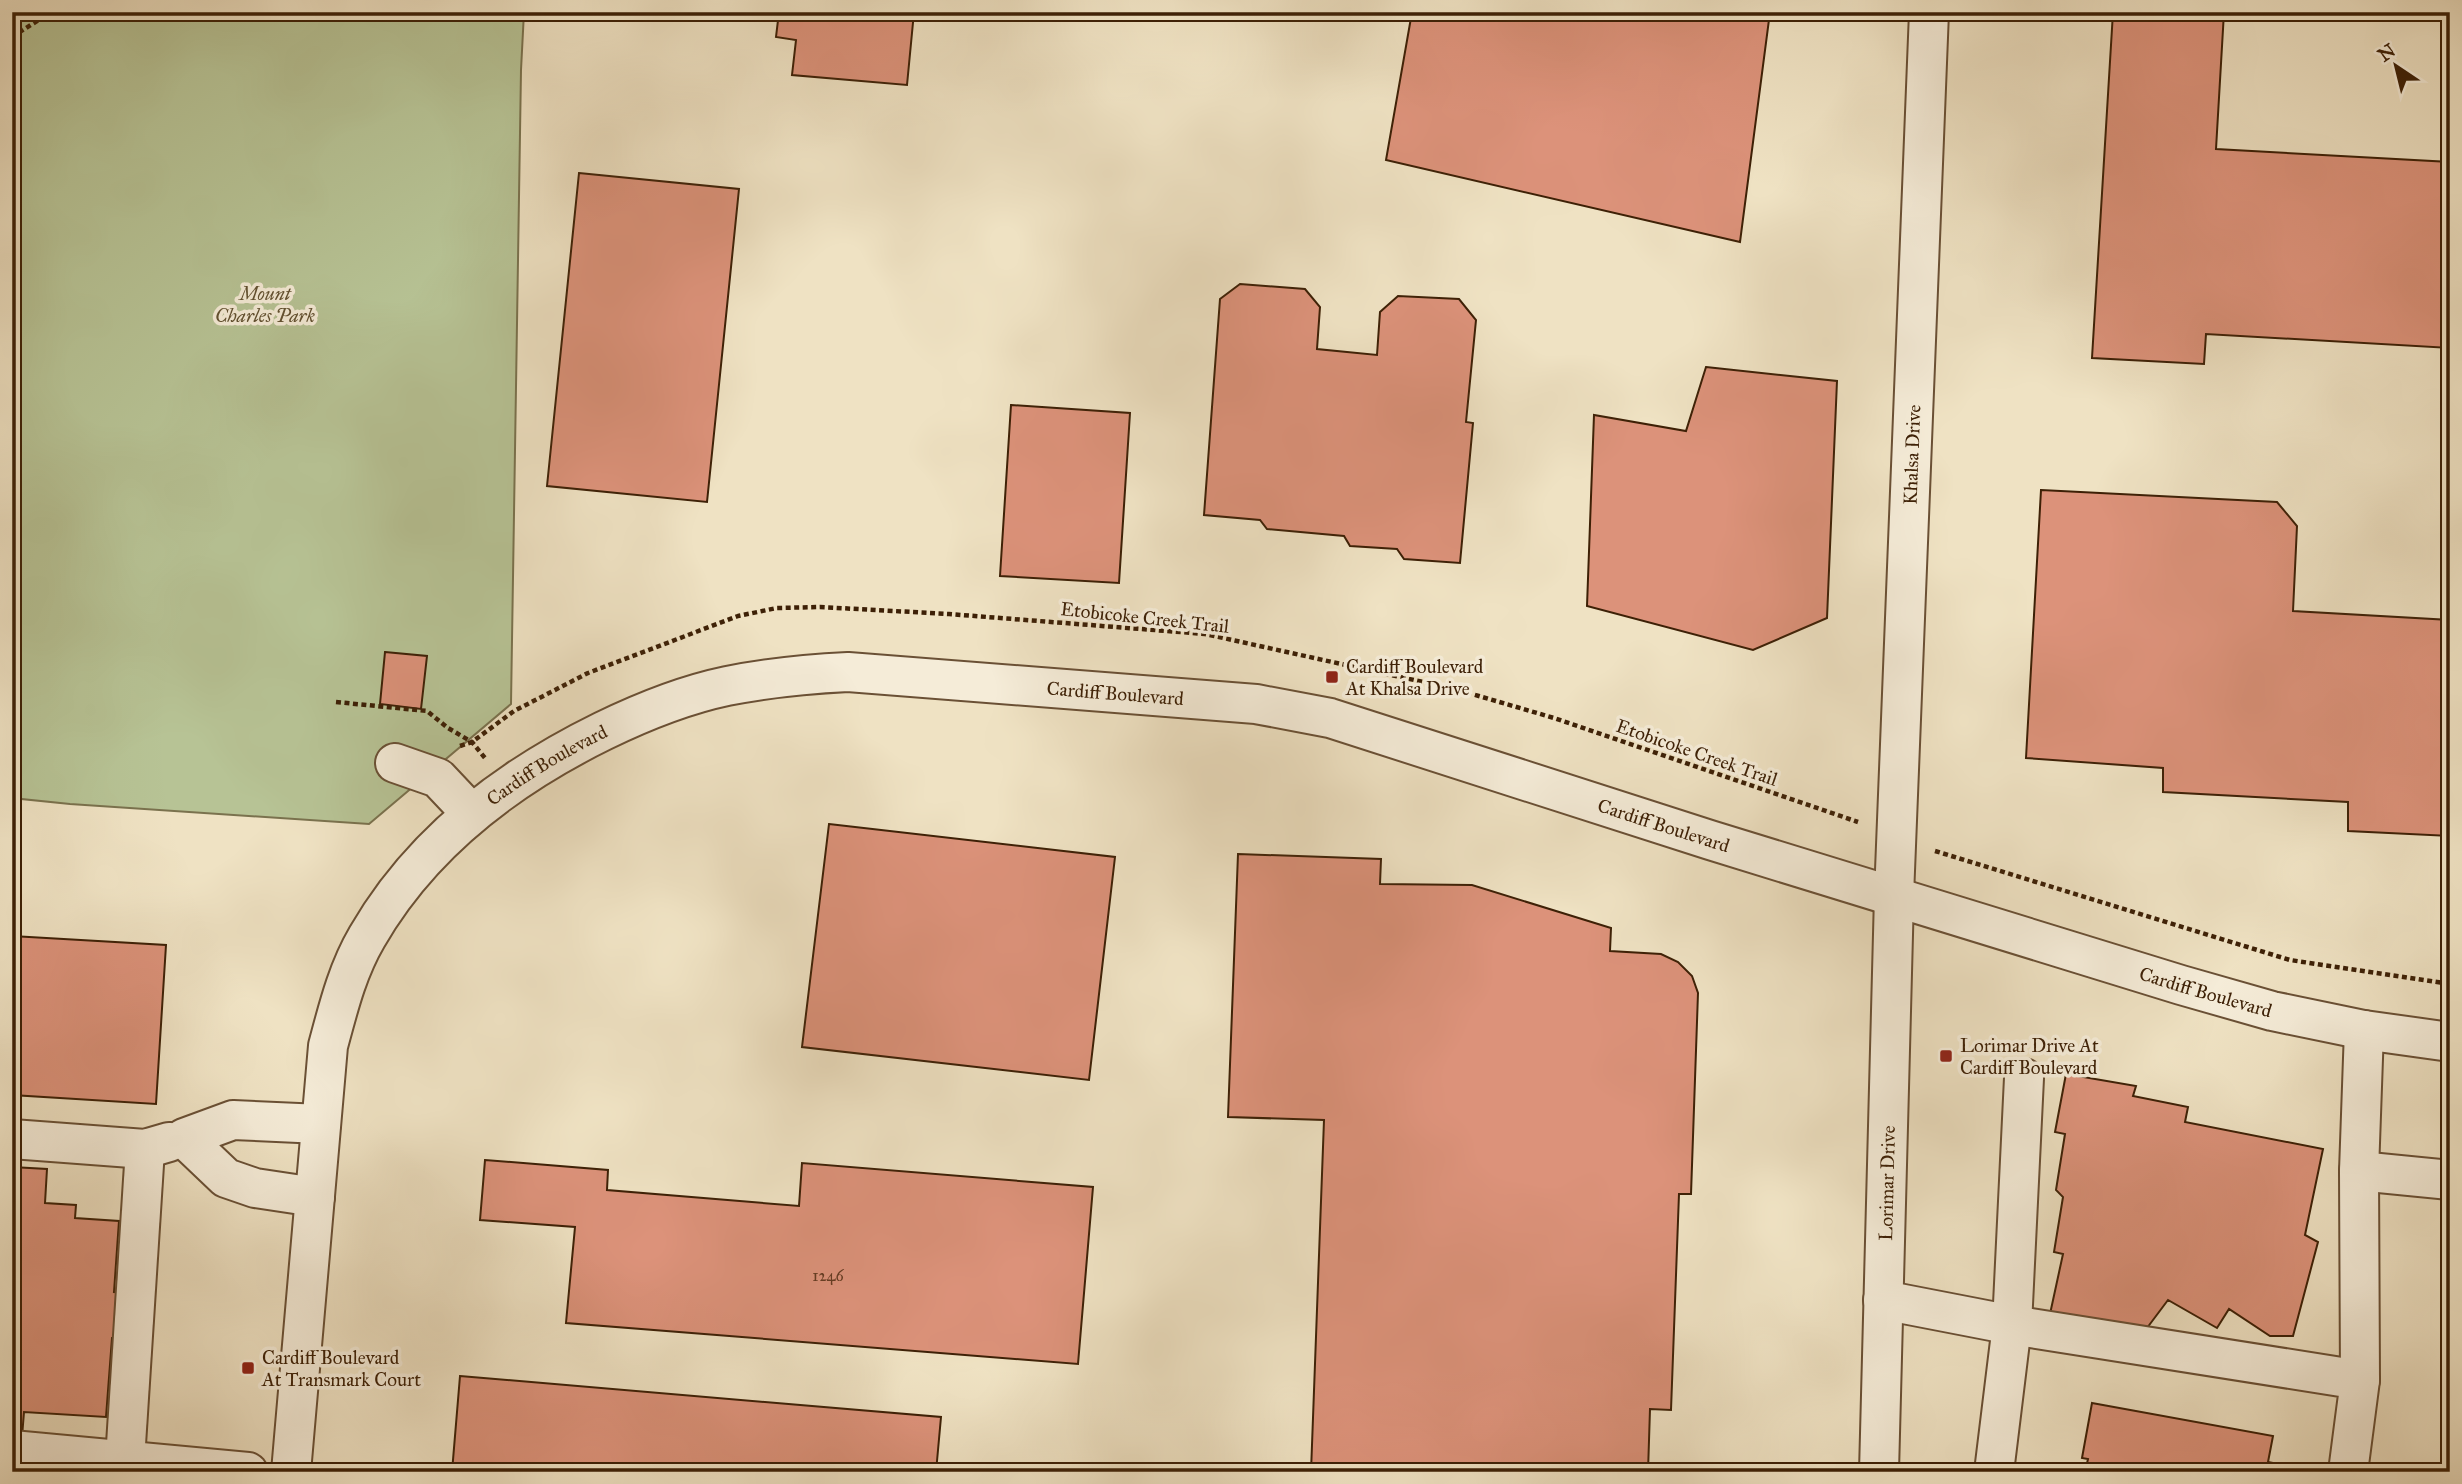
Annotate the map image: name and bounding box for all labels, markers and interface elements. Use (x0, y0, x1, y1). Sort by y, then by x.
north arrow (2360, 32, 2430, 102)
text: N (2373, 38, 2400, 67)
park label: Mount Charles Park (215, 282, 316, 327)
street label: Khalsa Drive (1899, 404, 1925, 505)
street label: Etobicoke Creek Trail (1060, 597, 1231, 638)
place label: Cardiff Boulevard At Khalsa Drive (1345, 655, 1484, 700)
marker: Cardiff Boulevard At Khalsa Drive (1324, 669, 1340, 685)
street label: Cardiff Boulevard (1046, 677, 1185, 710)
street label: Etobicoke Creek Trail (1613, 714, 1781, 791)
street label: Cardiff Boulevard (482, 720, 611, 810)
street label: Cardiff Boulevard (1595, 794, 1733, 858)
street label: Cardiff Boulevard (2136, 962, 2275, 1023)
place label: Lorimar Drive At Cardiff Boulevard (1960, 1034, 2099, 1079)
marker: Lorimar Drive At Cardiff Boulevard (1938, 1048, 1954, 1064)
street label: Lorimar Drive (1874, 1125, 1900, 1241)
house number: 1246 (812, 1266, 844, 1285)
place label: Cardiff Boulevard At Transmark Court (261, 1346, 421, 1391)
marker: Cardiff Boulevard At Transmark Court (240, 1360, 256, 1376)

